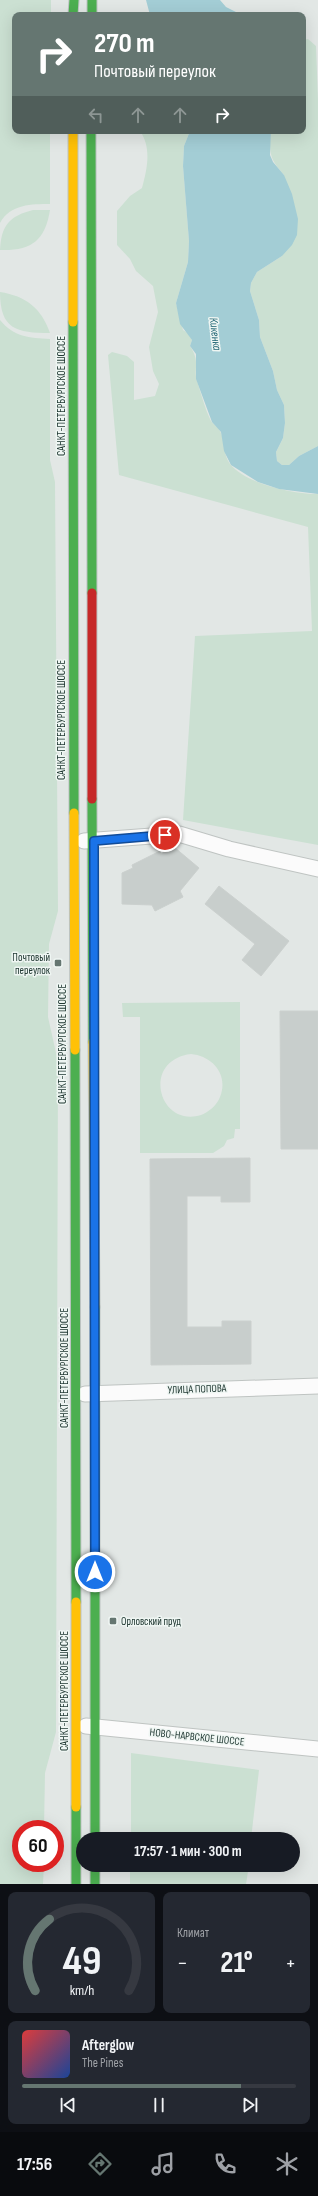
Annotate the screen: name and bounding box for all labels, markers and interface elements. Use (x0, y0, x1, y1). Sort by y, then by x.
text: 270 m (94, 27, 155, 60)
icon: right (28, 28, 80, 80)
text: Почтовый переулок (94, 61, 216, 82)
icon: left (85, 104, 107, 126)
icon: ahead (127, 104, 149, 126)
icon: ahead (169, 104, 191, 126)
icon: right (211, 104, 233, 126)
water label: Кикенка (206, 317, 224, 352)
street label: САНКТ-ПЕТЕРБУРГСКОЕ ШОССЕ (55, 336, 68, 456)
street label: САНКТ-ПЕТЕРБУРГСКОЕ ШОССЕ (55, 660, 68, 780)
pin (148, 818, 182, 852)
icon: arrive (154, 824, 176, 846)
place label: Почтовый переулок (12, 951, 51, 977)
marker: Почтовый переулок (53, 958, 63, 968)
street label: САНКТ-ПЕТЕРБУРГСКОЕ ШОССЕ (56, 984, 69, 1104)
street label: САНКТ-ПЕТЕРБУРГСКОЕ ШОССЕ (58, 1308, 71, 1428)
street label: УЛИЦА ПОПОВА (167, 1381, 227, 1397)
position arrow (74, 1551, 116, 1593)
place label: Орловский пруд (121, 1615, 181, 1628)
marker: Орловский пруд (108, 1616, 118, 1626)
street label: САНКТ-ПЕТЕРБУРГСКОЕ ШОССЕ (58, 1631, 71, 1751)
street label: НОВО-НАРВСКОЕ ШОССЕ (149, 1726, 245, 1748)
speed limit sign: 60 (12, 1820, 64, 1872)
text: 17:57 · 1 мин · 300 m (134, 1842, 242, 1861)
text: Климат (177, 1925, 209, 1941)
text: 49 (62, 1936, 101, 1985)
text: 21° (220, 1945, 253, 1981)
text: − (177, 1950, 188, 1977)
text: + (285, 1950, 296, 1977)
text: km/h (69, 1981, 94, 1998)
text: Afterglow (82, 2036, 134, 2055)
text: The Pines (82, 2055, 123, 2071)
icon: previous (57, 2094, 79, 2116)
icon: pause (148, 2094, 170, 2116)
icon: next (239, 2094, 261, 2116)
icon: directions (86, 2150, 114, 2178)
icon: music (149, 2150, 177, 2178)
icon: phone (211, 2150, 239, 2178)
icon: climate (273, 2150, 301, 2178)
text: 17:56 (17, 2154, 52, 2175)

